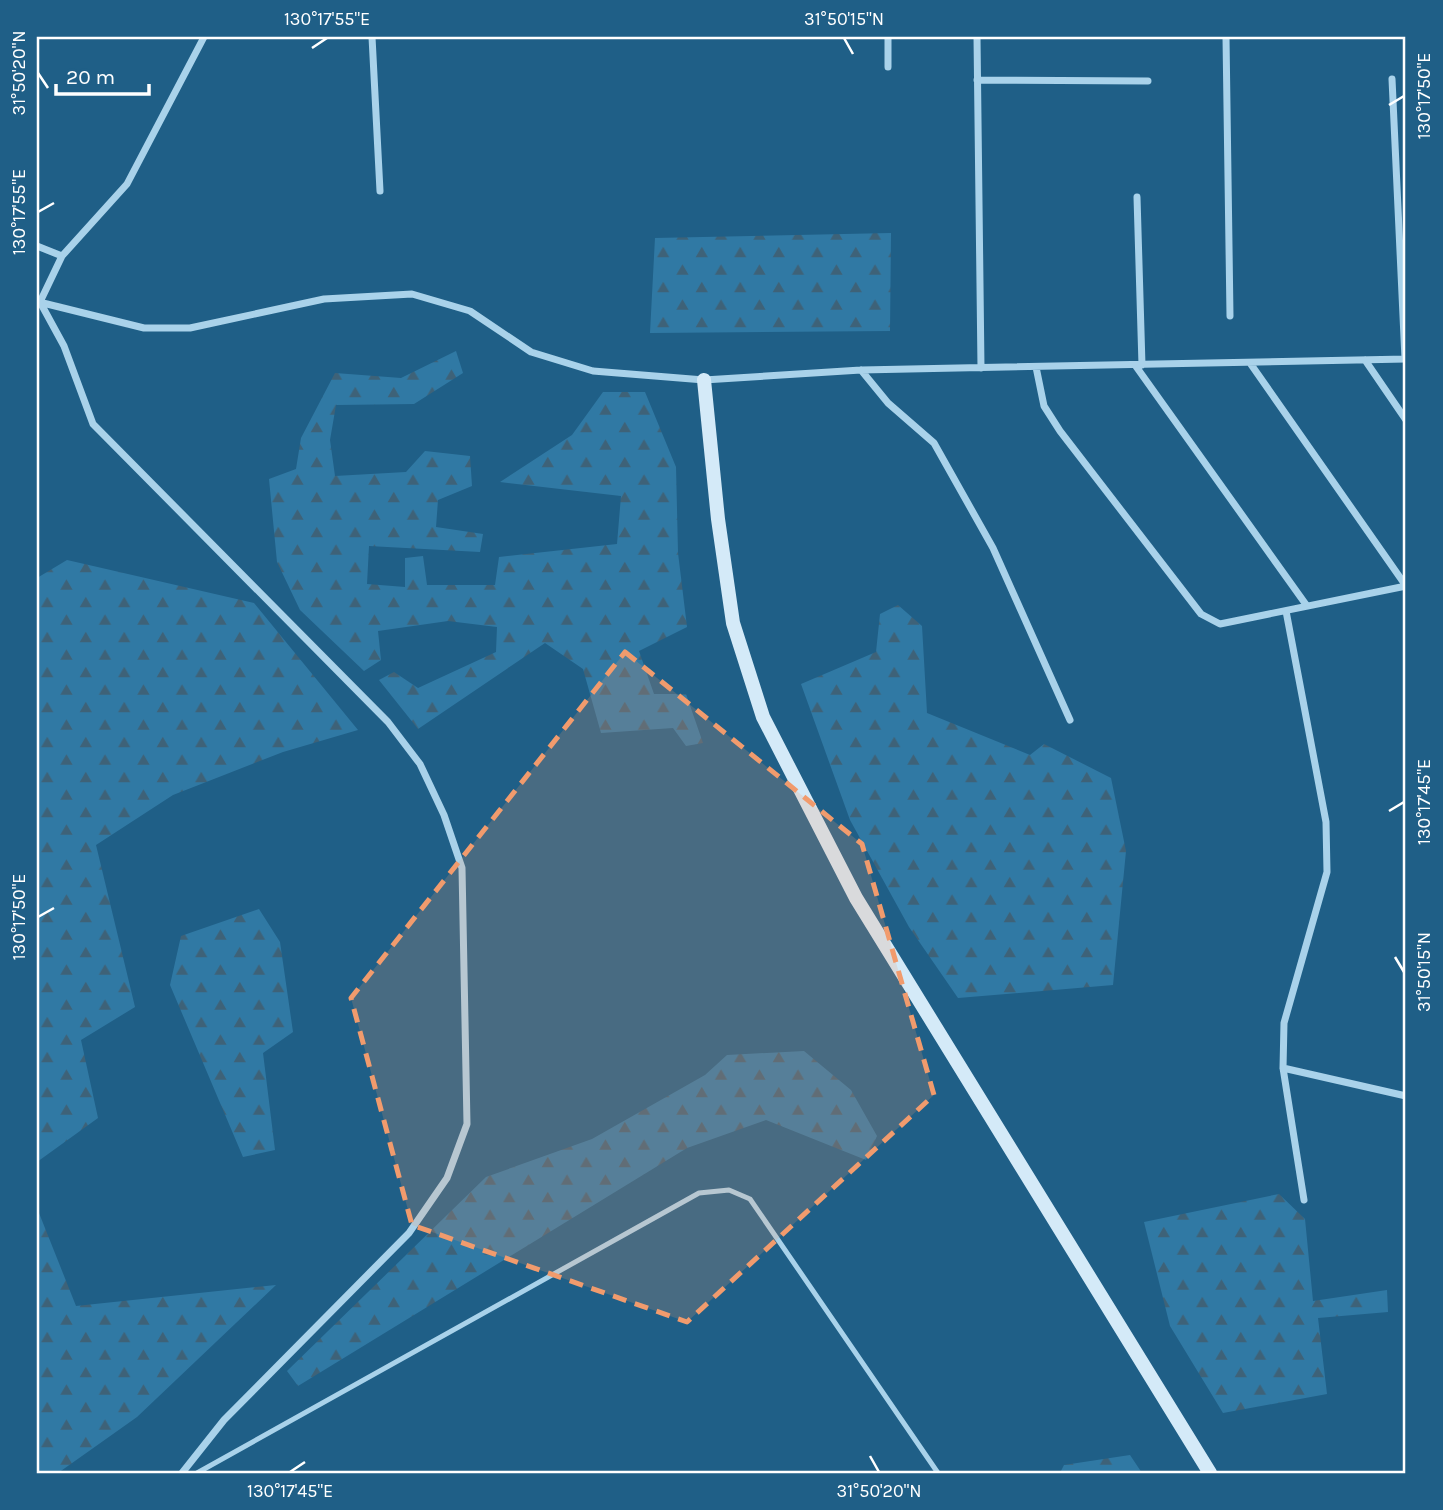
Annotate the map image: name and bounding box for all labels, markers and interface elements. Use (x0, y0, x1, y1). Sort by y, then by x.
text: 130°17'55"E (284, 8, 370, 30)
text: 31°50'15"N (804, 8, 884, 30)
text: 31°50'20"N (8, 31, 30, 115)
scale bar (56, 52, 149, 96)
text: 130°17'50"E (1413, 53, 1435, 139)
text: 20 m (66, 65, 115, 89)
text: 130°17'55"E (8, 169, 30, 255)
text: 130°17'45"E (1413, 759, 1435, 845)
text: 130°17'50"E (8, 874, 30, 960)
text: 31°50'15"N (1413, 932, 1435, 1012)
text: 130°17'45"E (247, 1480, 333, 1502)
text: 31°50'20"N (837, 1480, 921, 1502)

